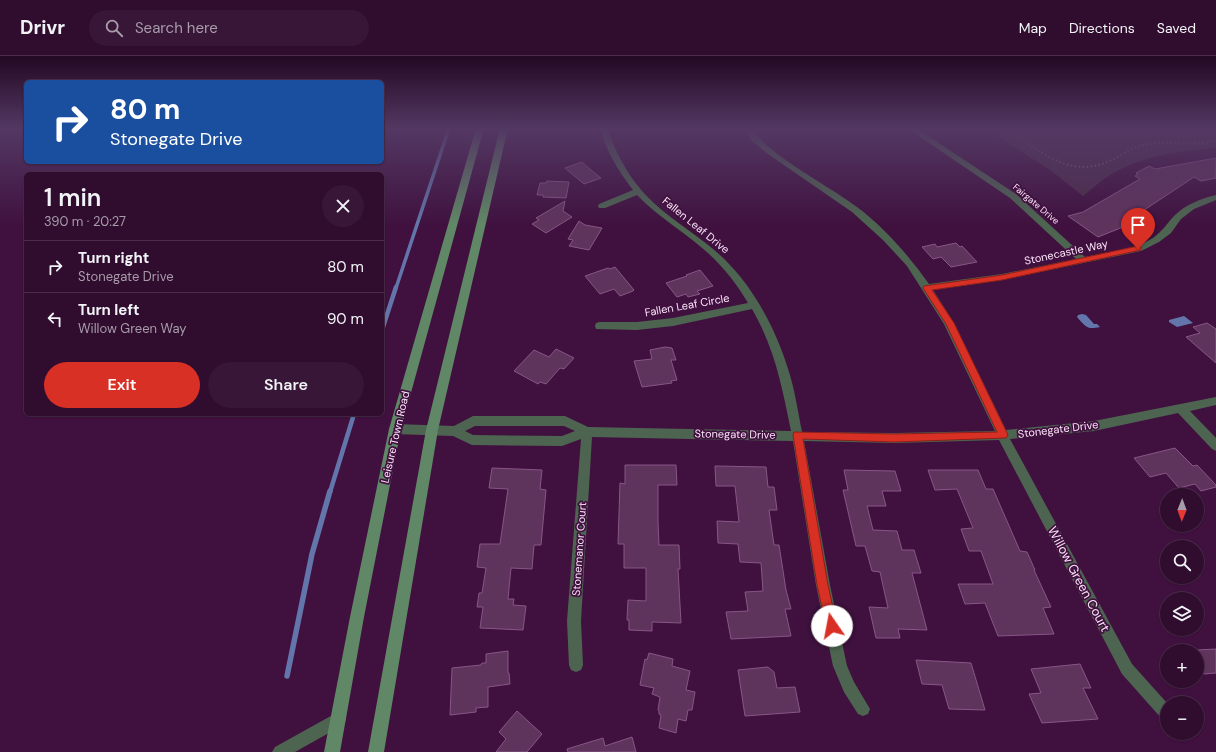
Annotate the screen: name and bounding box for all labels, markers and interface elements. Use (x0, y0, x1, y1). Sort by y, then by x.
search box (89, 10, 369, 46)
text: Drivr (20, 15, 65, 40)
icon: search (103, 17, 125, 39)
text: Search here (135, 18, 218, 38)
text: Map (1019, 19, 1047, 37)
text: Directions (1069, 19, 1135, 37)
text: Saved (1157, 19, 1196, 37)
text: 80 m (110, 91, 180, 128)
icon: right (44, 96, 96, 148)
text: Stonegate Drive (110, 127, 242, 151)
street label: Fairgate Drive (1010, 181, 1062, 227)
text: 1 min (44, 182, 101, 213)
button: close (322, 185, 364, 227)
street label: Fallen Leaf Drive (660, 194, 732, 256)
pin (1121, 208, 1155, 249)
text: 390 m · 20:27 (44, 213, 126, 230)
icon: arrive (1127, 214, 1149, 236)
street label: Stonecastle Way (1023, 236, 1109, 268)
text: Turn right (78, 248, 149, 268)
icon: right (44, 256, 66, 278)
text: 80 m (327, 257, 364, 277)
text: Stonegate Drive (78, 268, 174, 285)
street label: Fallen Leaf Circle (644, 291, 730, 319)
text: Turn left (78, 300, 139, 320)
icon: left (44, 308, 66, 330)
text: 90 m (327, 309, 364, 329)
text: Willow Green Way (78, 320, 187, 337)
button: Exit (44, 362, 200, 408)
button: Share (208, 362, 364, 408)
street label: Leisure Town Road (378, 390, 412, 484)
street label: Stonegate Drive (1017, 417, 1099, 441)
street label: Stonegate Drive (694, 426, 776, 442)
north arrow (1160, 488, 1204, 532)
map controls (1160, 488, 1204, 740)
street label: Stonemanor Court (569, 501, 589, 597)
street label: Willow Green Court (1044, 523, 1114, 635)
button: search (1160, 540, 1204, 584)
button: layers (1160, 592, 1204, 636)
position arrow (811, 605, 853, 647)
button: + (1160, 644, 1204, 688)
button: − (1160, 696, 1204, 740)

